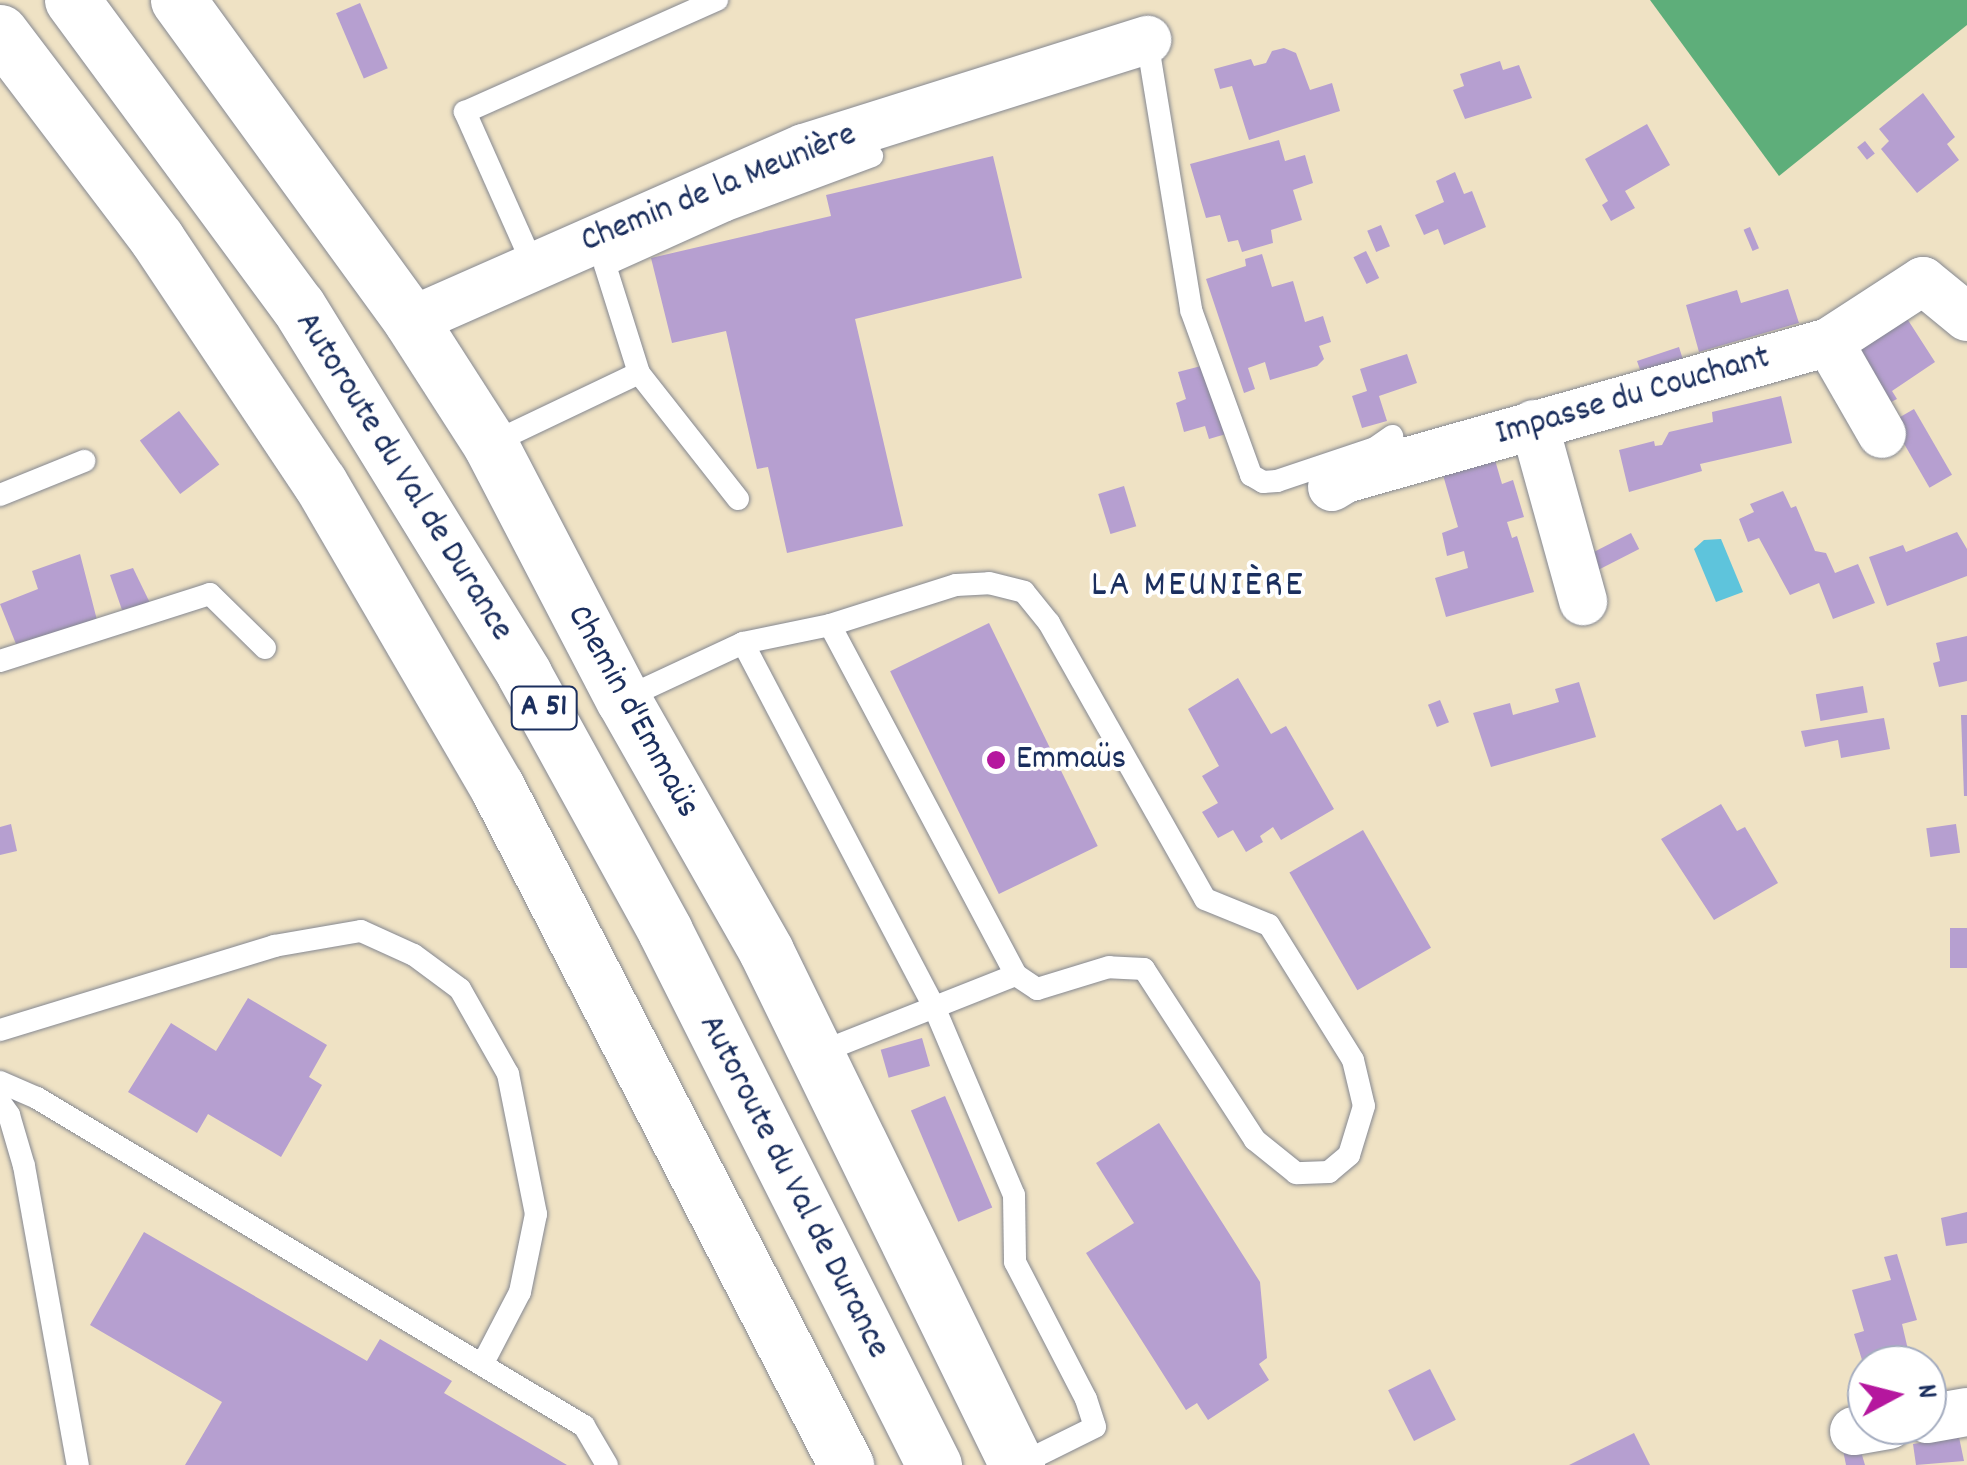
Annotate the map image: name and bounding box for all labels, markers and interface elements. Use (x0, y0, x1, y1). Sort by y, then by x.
street label: Chemin de la Meunière (575, 115, 863, 263)
street label: Autoroute du Val de Durance (285, 305, 521, 649)
street label: Impasse du Couchant (1491, 338, 1775, 456)
district label: LA MEUNIÈRE (1091, 564, 1305, 610)
street label: Chemin d'Emmaüs (556, 598, 708, 826)
road number: A 51 (509, 681, 579, 735)
place label: Emmaüs (1016, 739, 1126, 781)
marker: Emmaüs (985, 749, 1007, 771)
street label: Autoroute du Val de Durance (688, 1008, 898, 1366)
north arrow (1847, 1345, 1947, 1445)
text: N (1904, 1382, 1945, 1401)

